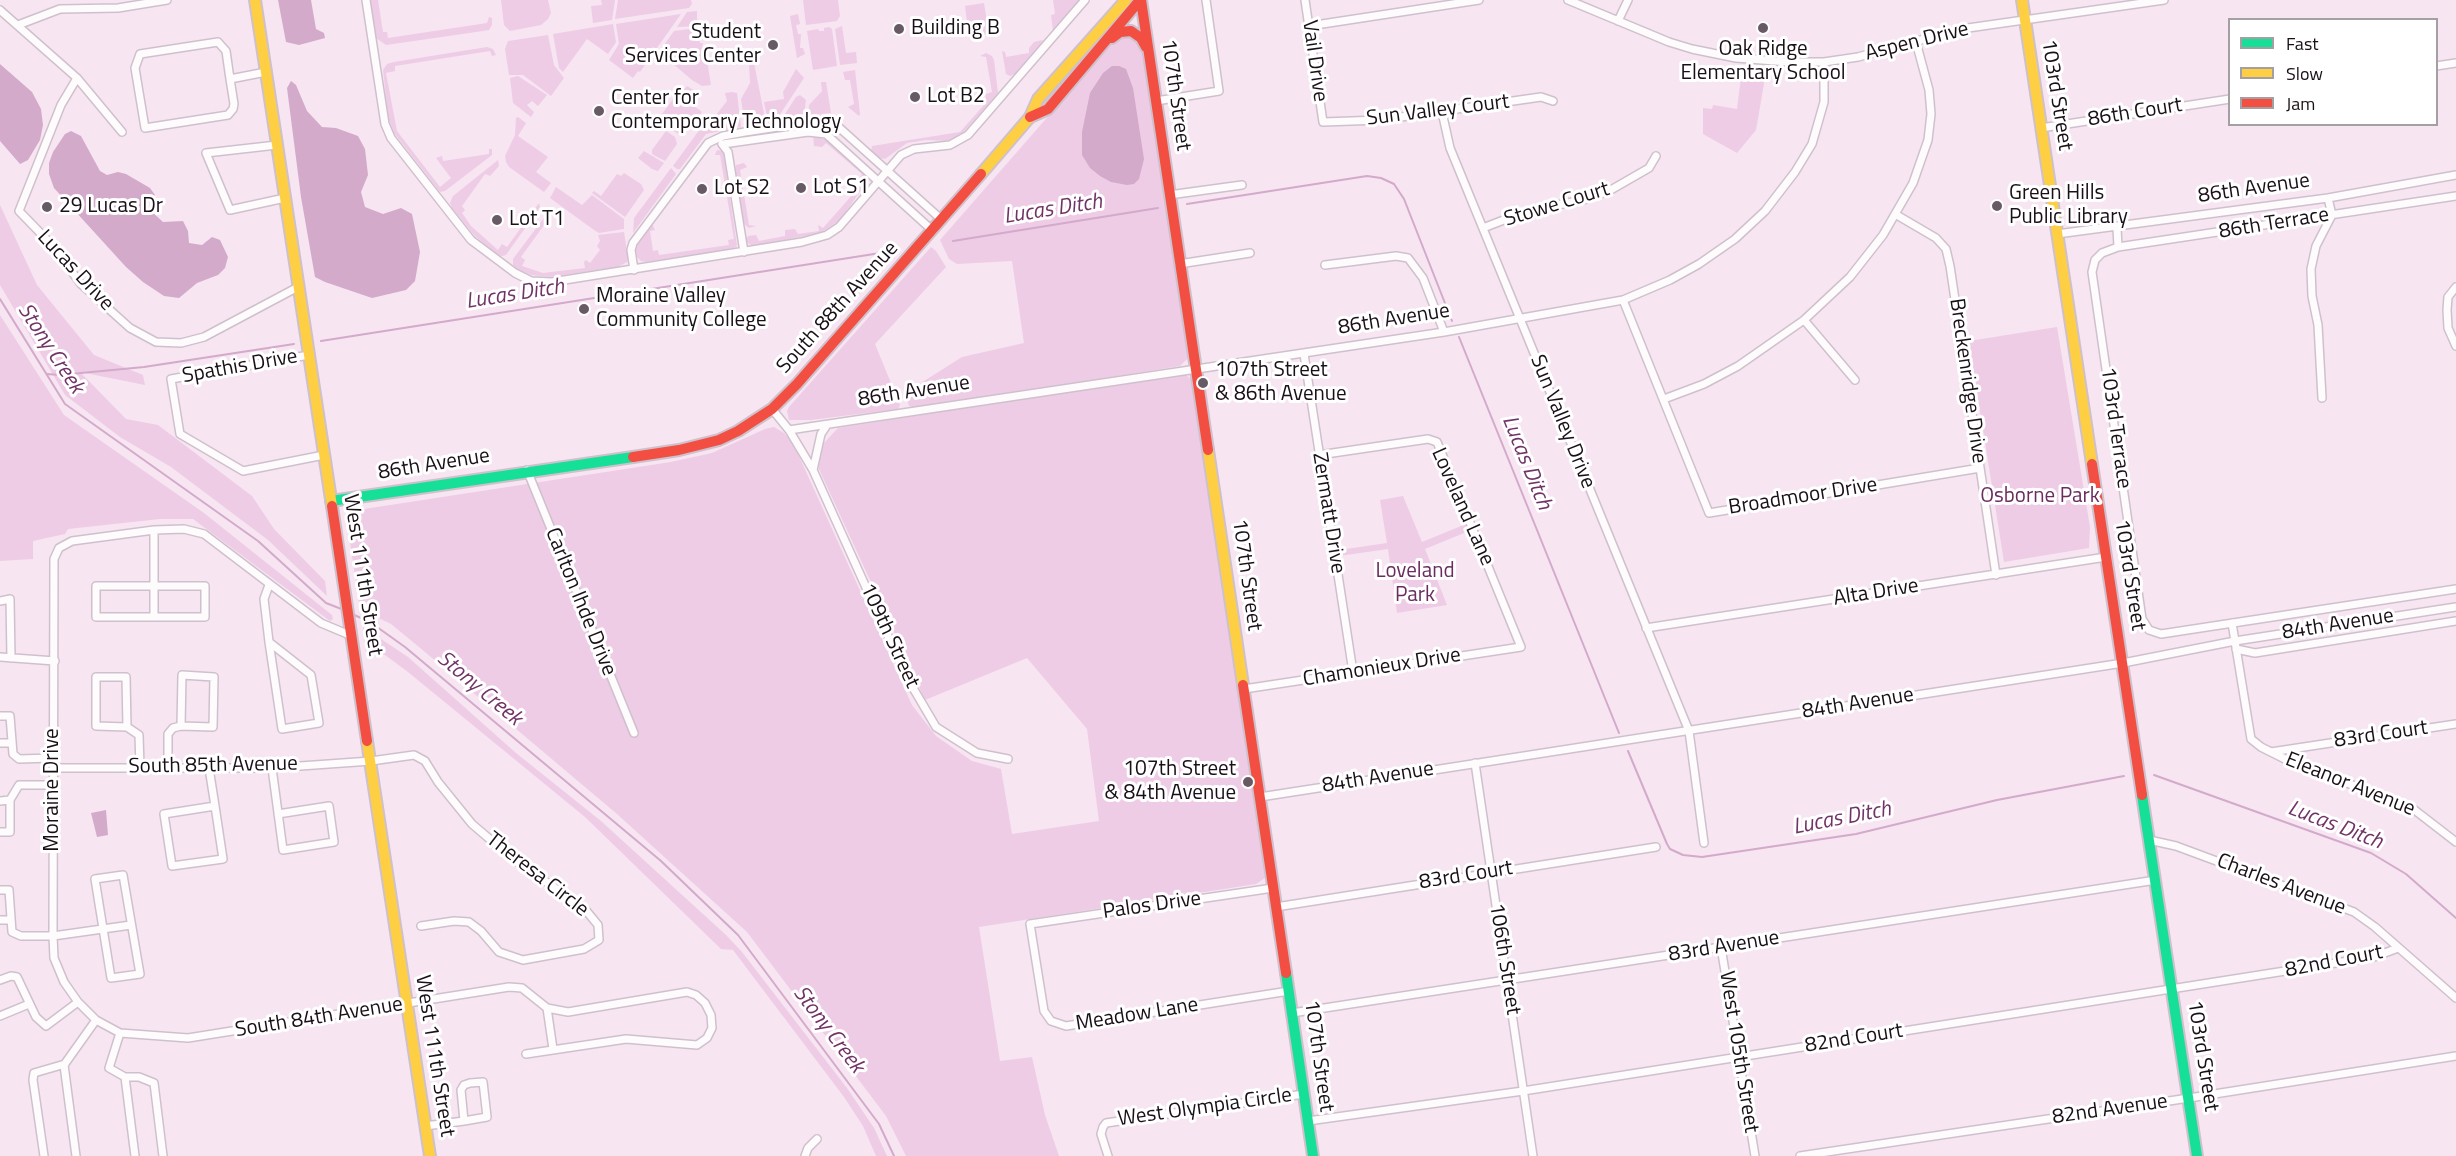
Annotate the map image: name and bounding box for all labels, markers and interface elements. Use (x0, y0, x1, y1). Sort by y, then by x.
place label: Building B (911, 16, 1000, 42)
street label: Aspen Drive (1863, 17, 1971, 67)
legend (2228, 18, 2438, 126)
street label: Vail Drive (1296, 19, 1332, 103)
place label: Student Services Center (625, 20, 761, 70)
marker: Oak Ridge Elementary School (1756, 21, 1770, 35)
marker: Building B (892, 22, 906, 36)
text: Fast (2286, 30, 2319, 57)
street label: 107th Street (1155, 37, 1195, 153)
place label: Oak Ridge Elementary School (1680, 37, 1846, 87)
marker: Student Services Center (766, 38, 780, 52)
street label: 103rd Street (2035, 38, 2077, 152)
text: Slow (2286, 60, 2323, 87)
place label: Lot B2 (927, 84, 985, 110)
place label: Center for Contemporary Technology (611, 86, 841, 136)
marker: Lot B2 (908, 90, 922, 104)
street label: Sun Valley Court (1365, 90, 1511, 132)
text: Jam (2286, 90, 2315, 117)
street label: 86th Court (2086, 93, 2184, 133)
marker: Center for Contemporary Technology (592, 104, 606, 118)
street label: 86th Avenue (2197, 169, 2311, 209)
place label: Lot S1 (813, 175, 869, 201)
place label: Lot S2 (714, 176, 770, 202)
street label: Stowe Court (1501, 177, 1613, 233)
marker: Lot S1 (794, 181, 808, 195)
place label: Green Hills Public Library (2009, 181, 2128, 231)
marker: Lot S2 (695, 182, 709, 196)
water label: Lucas Ditch (1002, 189, 1104, 231)
place label: 29 Lucas Dr (59, 194, 163, 220)
marker: Green Hills Public Library (1990, 199, 2004, 213)
marker: 29 Lucas Dr (40, 200, 54, 214)
street label: 86th Terrace (2217, 203, 2331, 245)
place label: Lot T1 (509, 207, 565, 233)
marker: Lot T1 (490, 213, 504, 227)
street label: Lucas Drive (31, 225, 119, 317)
street label: South 88th Avenue (772, 237, 904, 379)
water label: Lucas Ditch (464, 274, 566, 316)
place label: Moraine Valley Community College (596, 284, 767, 334)
street label: Breckenridge Drive (1943, 297, 1991, 465)
water label: Stony Creek (11, 299, 89, 399)
street label: 86th Avenue (1336, 299, 1452, 341)
marker: Moraine Valley Community College (577, 302, 591, 316)
street label: Spathis Drive (180, 344, 300, 390)
street label: Sun Valley Drive (1524, 352, 1600, 492)
place label: 107th Street & 86th Avenue (1215, 358, 1347, 408)
street label: 103rd Terrace (2094, 366, 2136, 490)
street label: 86th Avenue (856, 371, 972, 413)
marker: 107th Street & 86th Avenue (1196, 376, 1210, 390)
water label: Lucas Ditch (1495, 412, 1557, 514)
street label: 86th Avenue (376, 444, 492, 486)
street label: Loveland Lane (1425, 444, 1499, 570)
street label: Zermatt Drive (1306, 451, 1350, 575)
street label: Broadmoor Drive (1727, 473, 1879, 521)
park label: Osborne Park (1980, 484, 2100, 510)
street label: West 111th Street (337, 492, 387, 658)
street label: 107th Street (1226, 517, 1266, 633)
street label: 103rd Street (2108, 518, 2150, 632)
street label: Carlton Ihde Drive (539, 524, 621, 680)
park label: Loveland Park (1375, 559, 1455, 609)
street label: Alta Drive (1832, 574, 1920, 612)
street label: 109th Street (854, 580, 924, 692)
street label: 84th Avenue (2280, 604, 2396, 646)
street label: Chamonieux Drive (1301, 643, 1463, 693)
water label: Stony Creek (431, 646, 527, 732)
street label: 84th Avenue (1800, 683, 1916, 725)
street label: 83rd Court (2333, 716, 2429, 754)
street label: Moraine Drive (40, 728, 66, 852)
street label: Eleanor Avenue (2282, 748, 2418, 822)
street label: South 85th Avenue (128, 752, 298, 780)
place label: 107th Street & 84th Avenue (1104, 757, 1236, 807)
street label: 84th Avenue (1320, 757, 1436, 799)
marker: 107th Street & 84th Avenue (1241, 775, 1255, 789)
water label: Lucas Ditch (2284, 796, 2386, 856)
water label: Lucas Ditch (1791, 797, 1893, 841)
street label: Theresa Circle (481, 827, 593, 923)
street label: Charles Avenue (2213, 849, 2349, 921)
street label: 83rd Court (1417, 856, 1515, 896)
street label: Palos Drive (1101, 887, 1203, 925)
street label: 106th Street (1483, 901, 1525, 1017)
street label: 83rd Avenue (1667, 926, 1781, 968)
street label: 82nd Court (2283, 940, 2385, 984)
street label: West 105th Street (1713, 969, 1763, 1135)
street label: West 111th Street (409, 973, 459, 1139)
water label: Stony Creek (787, 981, 869, 1079)
street label: South 84th Avenue (233, 992, 405, 1044)
street label: Meadow Lane (1074, 993, 1200, 1037)
street label: 107th Street (1298, 998, 1338, 1114)
street label: 103rd Street (2181, 999, 2223, 1113)
street label: 82nd Court (1803, 1019, 1905, 1059)
street label: West Olympia Circle (1116, 1083, 1294, 1133)
street label: 82nd Avenue (2051, 1089, 2169, 1131)

